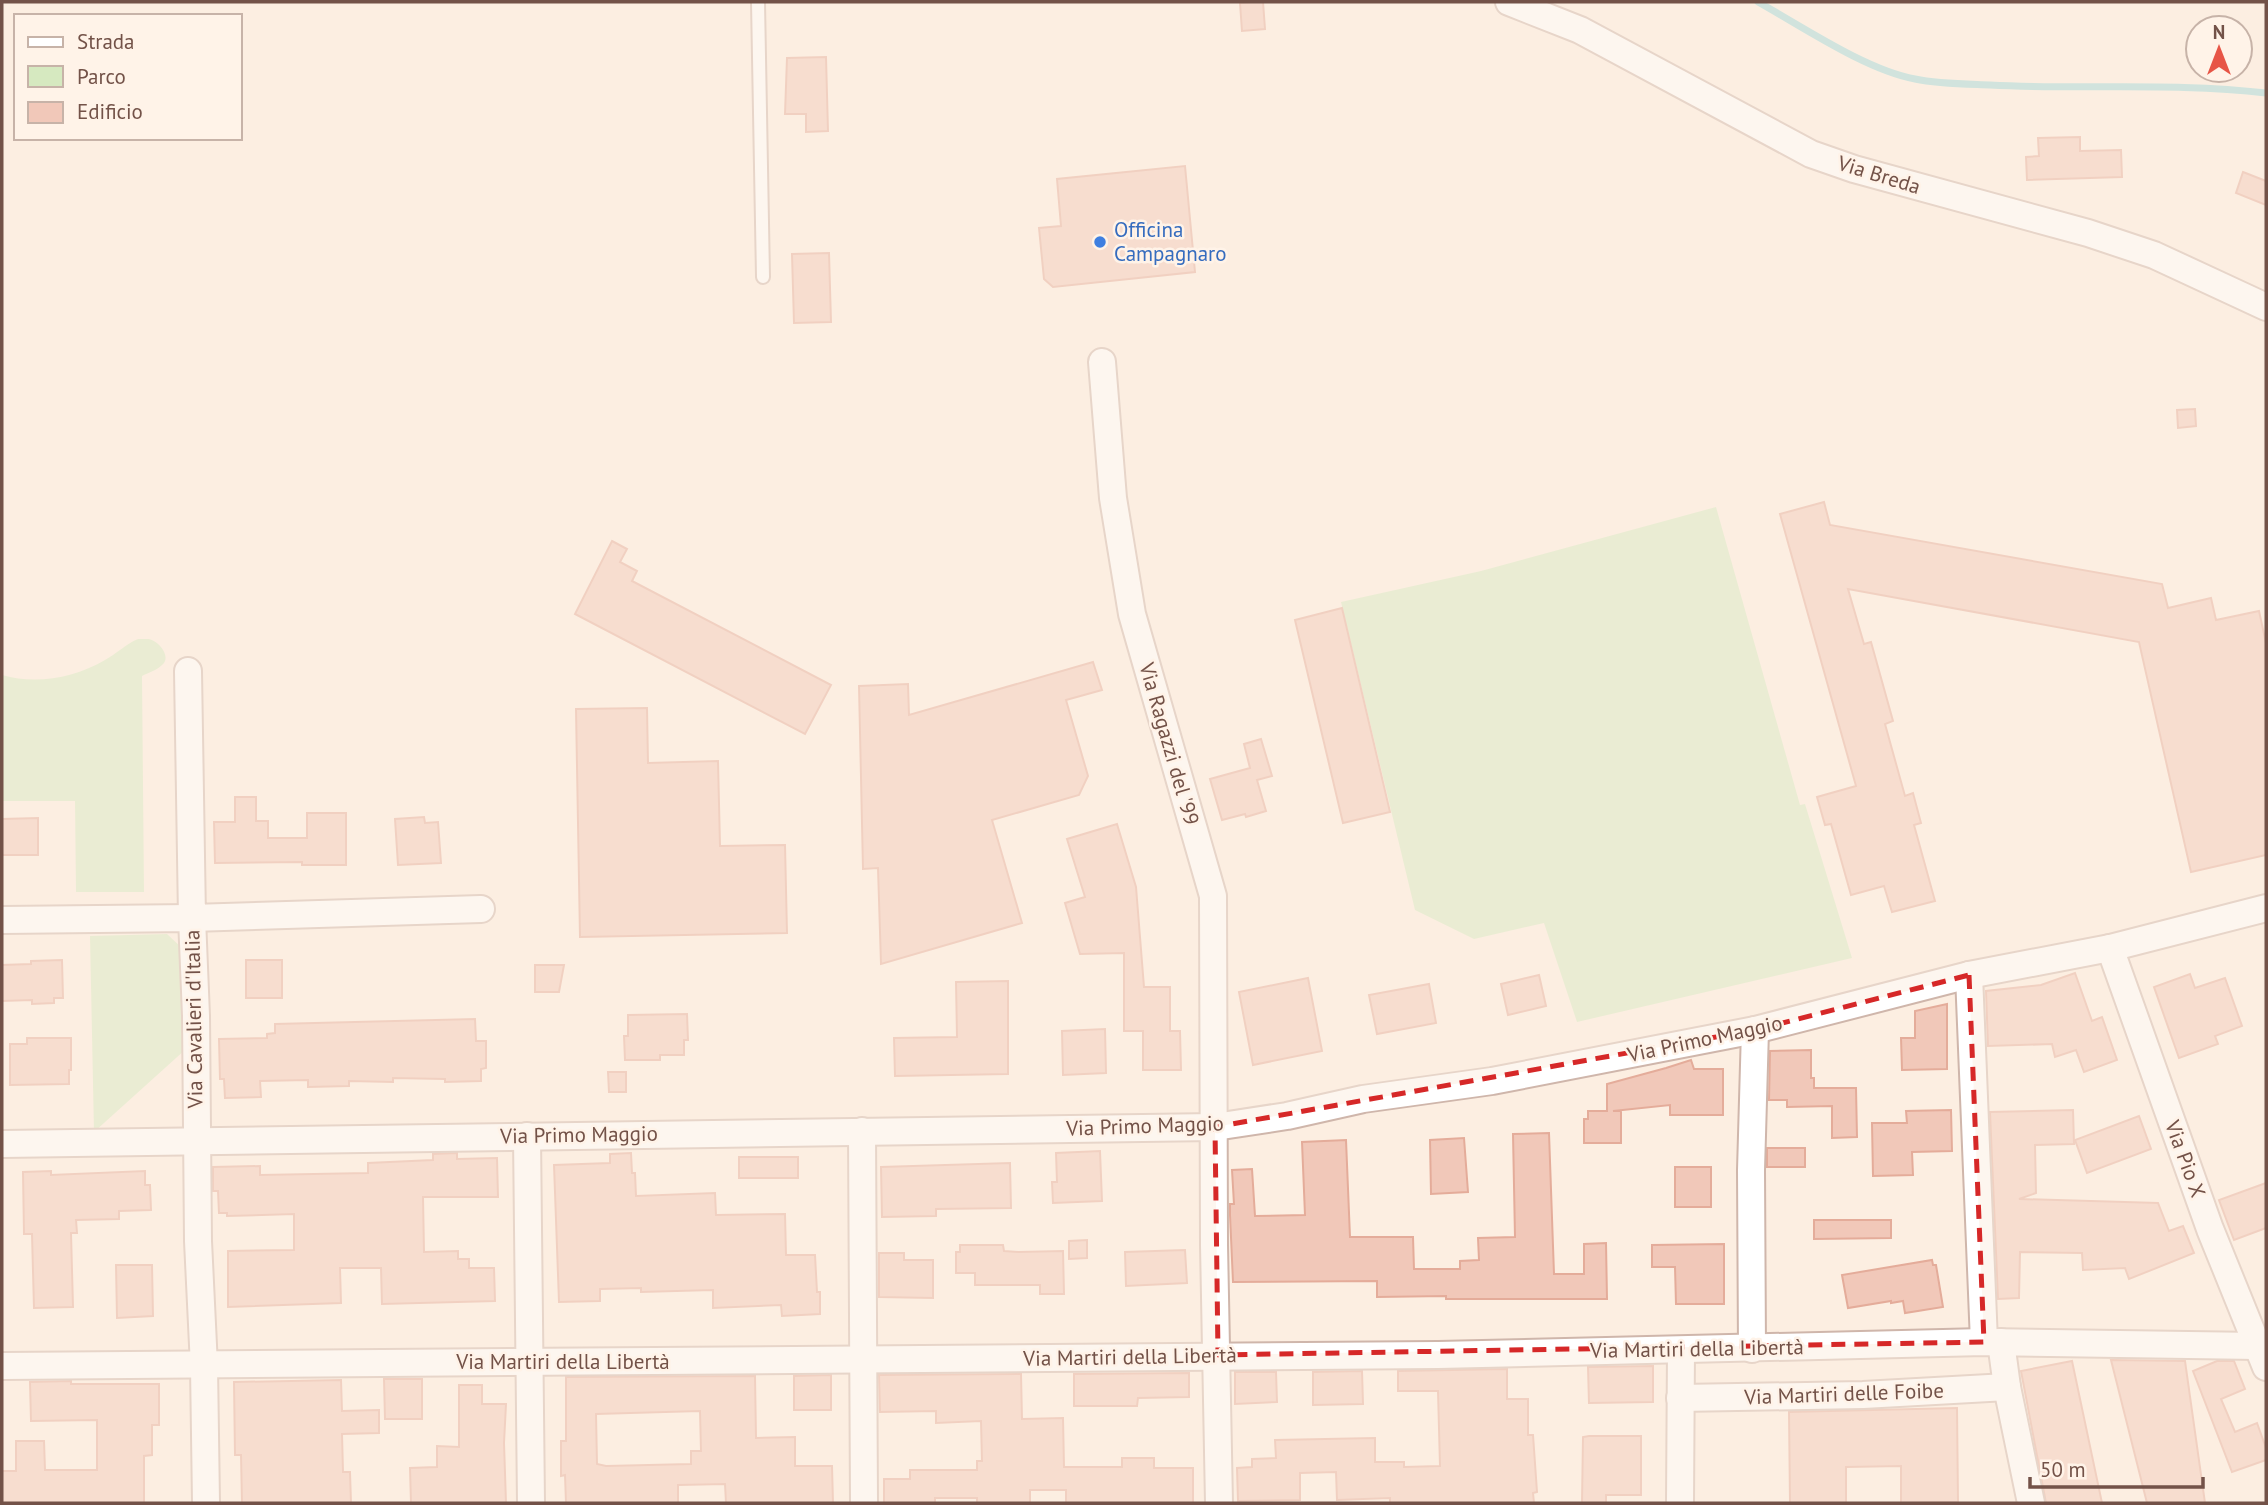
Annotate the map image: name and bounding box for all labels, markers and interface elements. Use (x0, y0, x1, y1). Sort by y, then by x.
legend (14, 14, 242, 140)
north arrow (2184, 14, 2254, 84)
text: N (2213, 20, 2225, 44)
text: Strada (77, 28, 135, 55)
text: Parco (77, 63, 126, 90)
text: Edificio (77, 98, 143, 125)
street label: Via Breda (1833, 149, 1924, 200)
place label: Officina Campagnaro (1114, 216, 1226, 267)
marker: Officina Campagnaro (1092, 234, 1108, 250)
street label: Via Ragazzi del '99 (1133, 659, 1206, 828)
street label: Via Cavalieri d'Italia (178, 929, 209, 1110)
street label: Via Primo Maggio (1624, 1009, 1785, 1068)
street label: Via Primo Maggio (1065, 1109, 1224, 1142)
street label: Via Pio X (2159, 1116, 2212, 1201)
street label: Via Primo Maggio (499, 1120, 658, 1149)
street label: Via Martiri della Libertà (1589, 1333, 1804, 1364)
street label: Via Martiri della Libertà (1022, 1341, 1237, 1372)
street label: Via Martiri della Libertà (455, 1348, 670, 1375)
street label: Via Martiri delle Foibe (1743, 1377, 1944, 1411)
scale bar (2030, 1446, 2203, 1490)
text: 50 m (2040, 1456, 2086, 1483)

